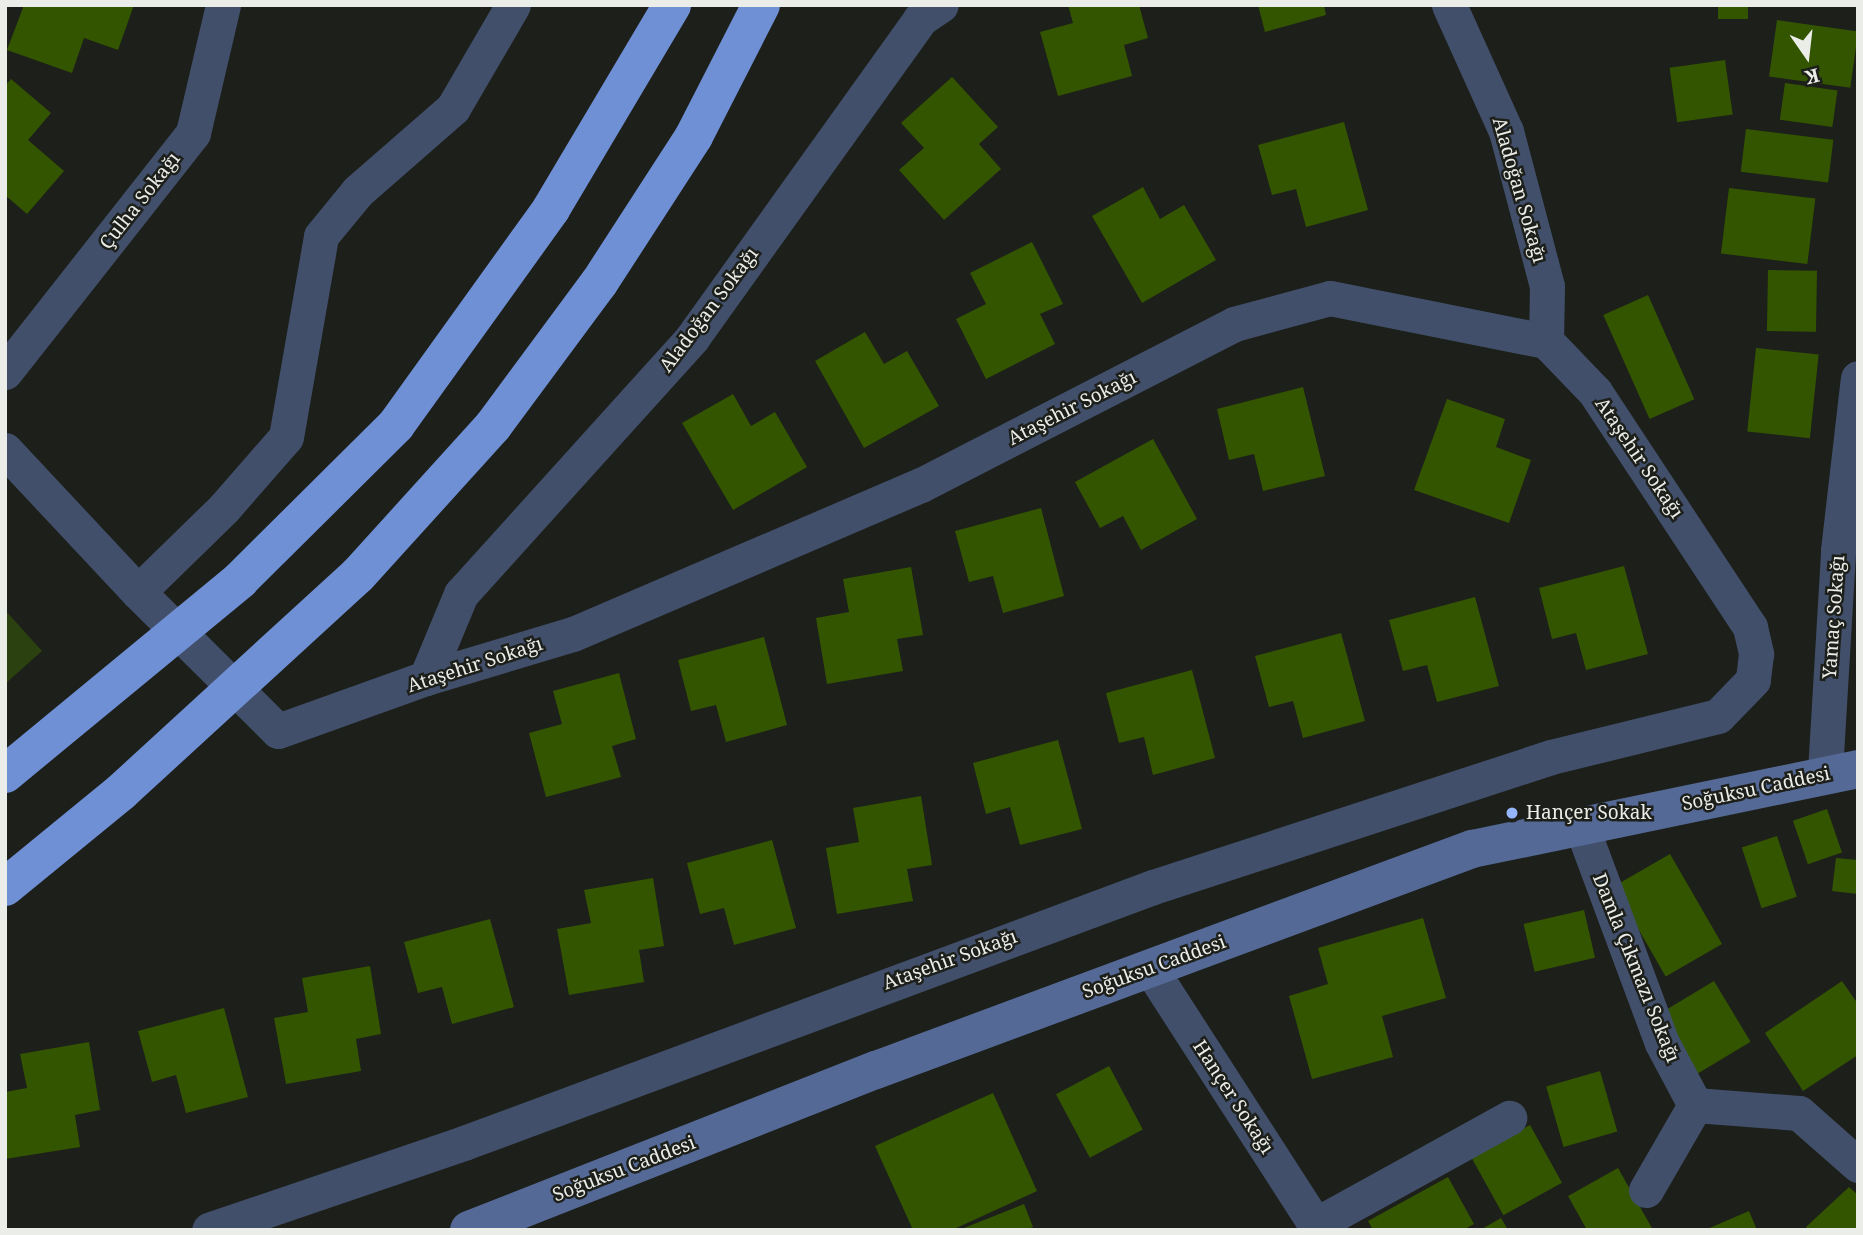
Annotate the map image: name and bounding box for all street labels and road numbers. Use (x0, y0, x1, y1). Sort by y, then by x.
street label: Aladoğan Sokağı (1487, 115, 1551, 265)
street label: Çulha Sokağı (95, 148, 185, 254)
street label: Aladoğan Sokağı (655, 243, 763, 377)
street label: Ataşehir Sokağı (1004, 366, 1140, 450)
street label: Ataşehir Sokağı (1590, 393, 1688, 523)
street label: Yamaç Sokağı (1818, 554, 1850, 680)
street label: Ataşehir Sokağı (404, 632, 546, 698)
street label: Soğuksu Caddesi (1680, 762, 1832, 816)
street label: Damla Çıkmazı Sokağı (1588, 870, 1684, 1066)
street label: Ataşehir Sokağı (880, 925, 1020, 995)
street label: Soğuksu Caddesi (1079, 931, 1229, 1003)
street label: Hançer Sokağı (1188, 1036, 1278, 1158)
street label: Soğuksu Caddesi (550, 1131, 698, 1207)

